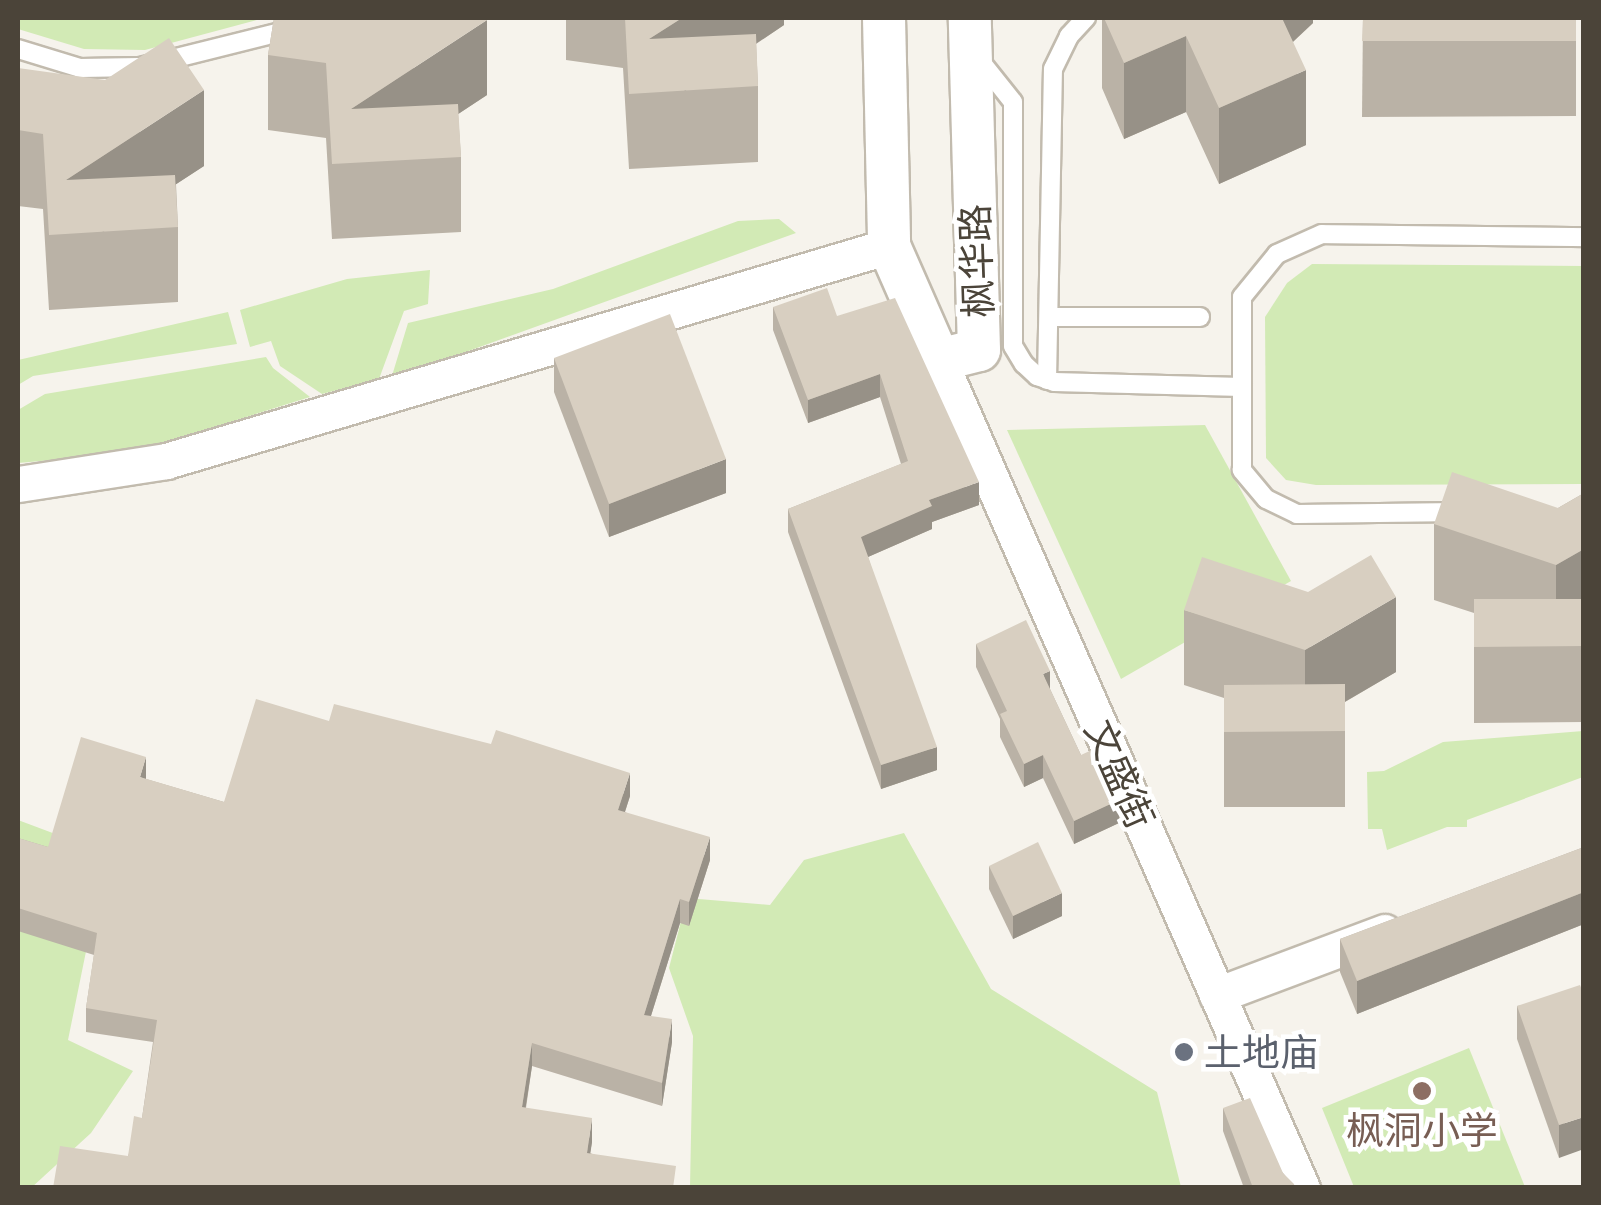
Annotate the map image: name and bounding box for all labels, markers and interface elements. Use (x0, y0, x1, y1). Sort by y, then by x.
street label: 枫华路 (951, 203, 1001, 319)
street label: 文盛街 (1076, 713, 1164, 835)
place label: 土地庙 (1204, 1029, 1318, 1075)
marker: 土地庙 (1173, 1041, 1195, 1063)
marker: 枫洞小学 (1411, 1080, 1433, 1102)
place label: 枫洞小学 (1346, 1107, 1498, 1153)

